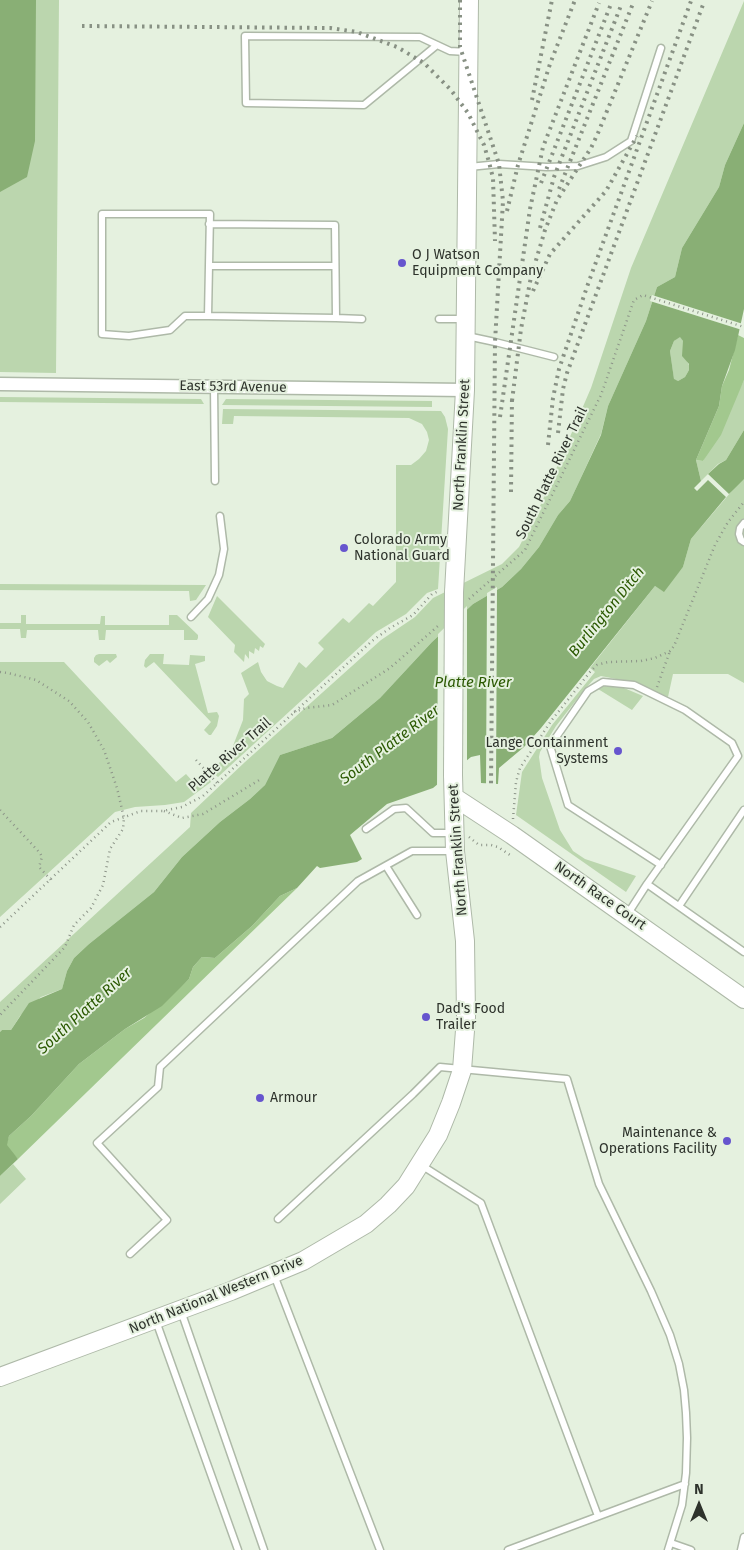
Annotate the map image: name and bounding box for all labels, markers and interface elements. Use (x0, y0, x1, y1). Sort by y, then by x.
place label: O J Watson Equipment Company (412, 247, 543, 280)
marker: O J Watson Equipment Company (396, 257, 408, 269)
street label: East 53rd Avenue (179, 378, 287, 396)
street label: North Franklin Street (450, 378, 474, 512)
street label: South Platte River Trail (513, 404, 591, 542)
place label: Colorado Army National Guard (354, 532, 450, 564)
marker: Colorado Army National Guard (338, 542, 350, 554)
water label: Burlington Ditch (565, 564, 649, 660)
water label: Platte River (434, 674, 512, 692)
water label: South Platte River (336, 702, 444, 788)
street label: Platte River Trail (185, 714, 275, 796)
place label: Lange Containment Systems (485, 735, 608, 768)
marker: Lange Containment Systems (612, 745, 624, 757)
street label: North Franklin Street (445, 783, 471, 917)
street label: North Race Court (551, 858, 649, 934)
water label: South Platte River (34, 964, 136, 1058)
place label: Dad's Food Trailer (436, 1001, 505, 1034)
marker: Dad's Food Trailer (420, 1011, 432, 1023)
place label: Armour (270, 1090, 317, 1106)
marker: Armour (254, 1092, 266, 1104)
place label: Maintenance & Operations Facility (599, 1125, 717, 1158)
marker: Maintenance & Operations Facility (721, 1135, 733, 1147)
street label: North National Western Drive (127, 1252, 305, 1338)
north arrow (674, 1480, 724, 1530)
text: N (694, 1481, 704, 1498)

